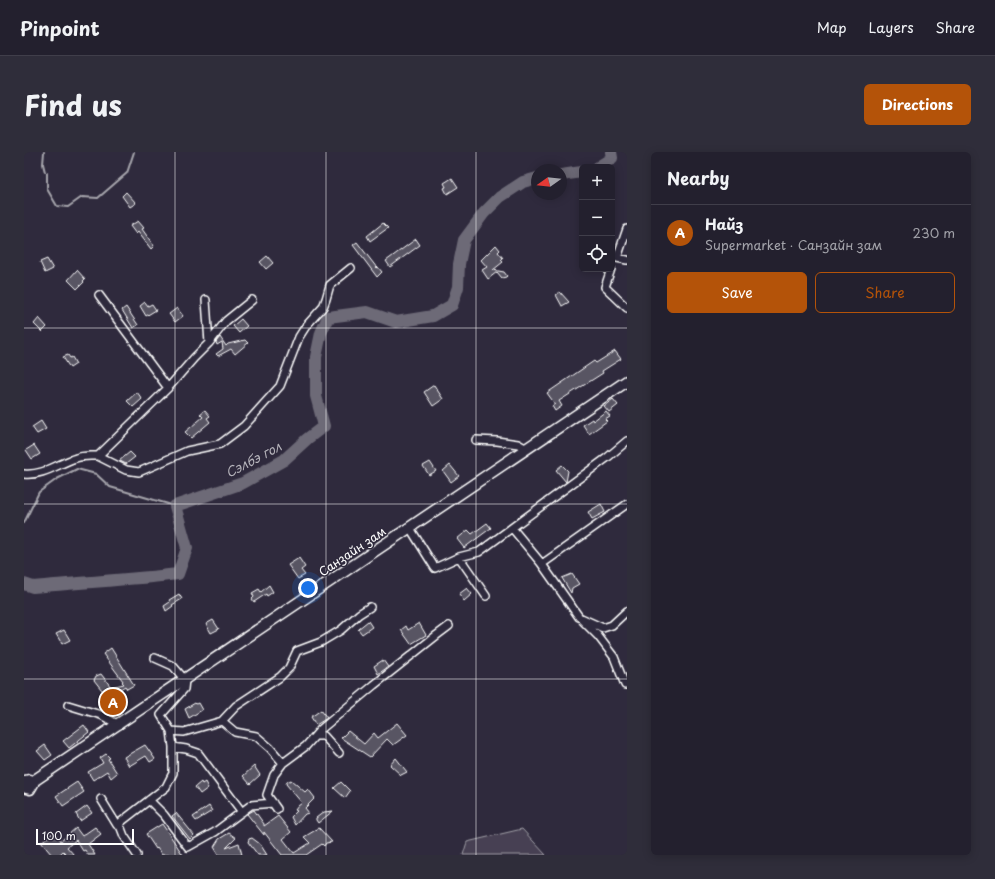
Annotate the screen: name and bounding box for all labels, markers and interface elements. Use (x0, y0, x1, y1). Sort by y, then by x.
text: Pinpoint (20, 14, 100, 42)
text: Map (817, 17, 847, 38)
text: Layers (869, 17, 914, 38)
text: Share (936, 17, 975, 38)
text: Find us (24, 83, 122, 126)
button: Directions (864, 84, 971, 125)
north arrow (531, 164, 567, 200)
map controls (579, 164, 615, 272)
button: + (579, 164, 615, 200)
text: Nearby (667, 165, 729, 191)
button: − (579, 200, 615, 236)
text: Найз (705, 212, 743, 235)
text: A (675, 223, 685, 242)
text: 230 m (913, 223, 955, 242)
text: Supermarket · Санзайн зам (705, 235, 882, 254)
button: locate (579, 236, 615, 272)
button: Save (667, 272, 807, 313)
button: Share (815, 272, 955, 313)
water label: Сэлбэ гол (222, 436, 284, 482)
street label: Санзайн зам (315, 522, 390, 580)
your location (298, 578, 318, 598)
pin: A (100, 687, 126, 717)
scale bar (36, 827, 134, 846)
text: 100 m (42, 827, 76, 844)

